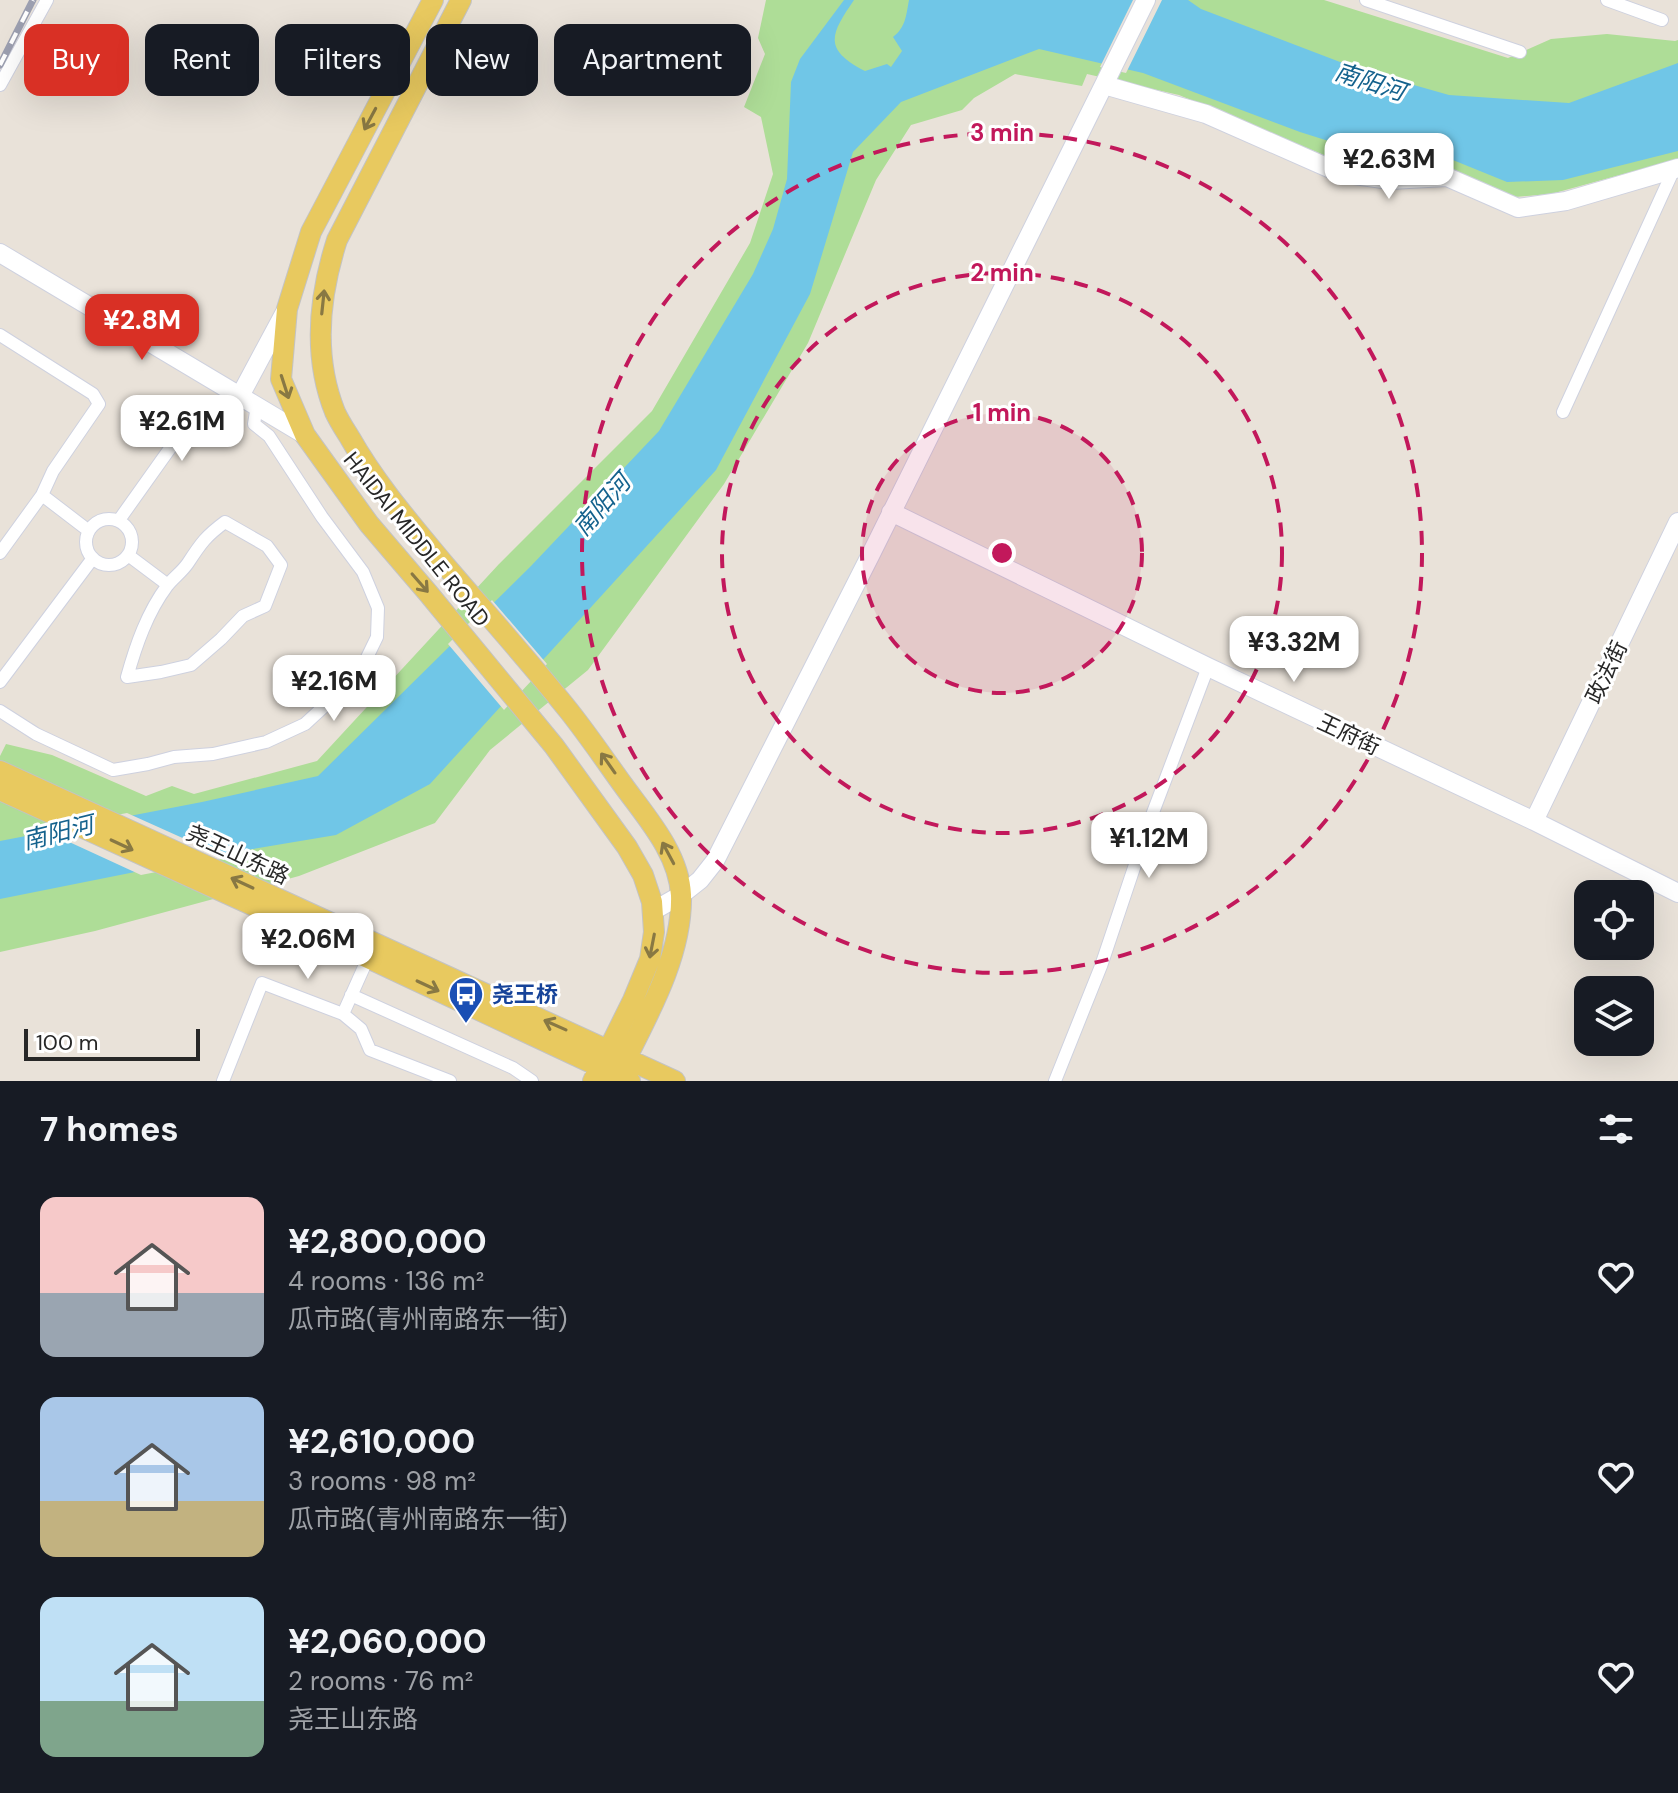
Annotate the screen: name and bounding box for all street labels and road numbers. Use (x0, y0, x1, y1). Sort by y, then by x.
street label: HAIDAI MIDDLE ROAD (337, 446, 496, 633)
street label: 政法街 (1579, 636, 1634, 708)
street label: 王府街 (1313, 707, 1385, 762)
street label: 尧王山东路 (182, 818, 294, 891)

